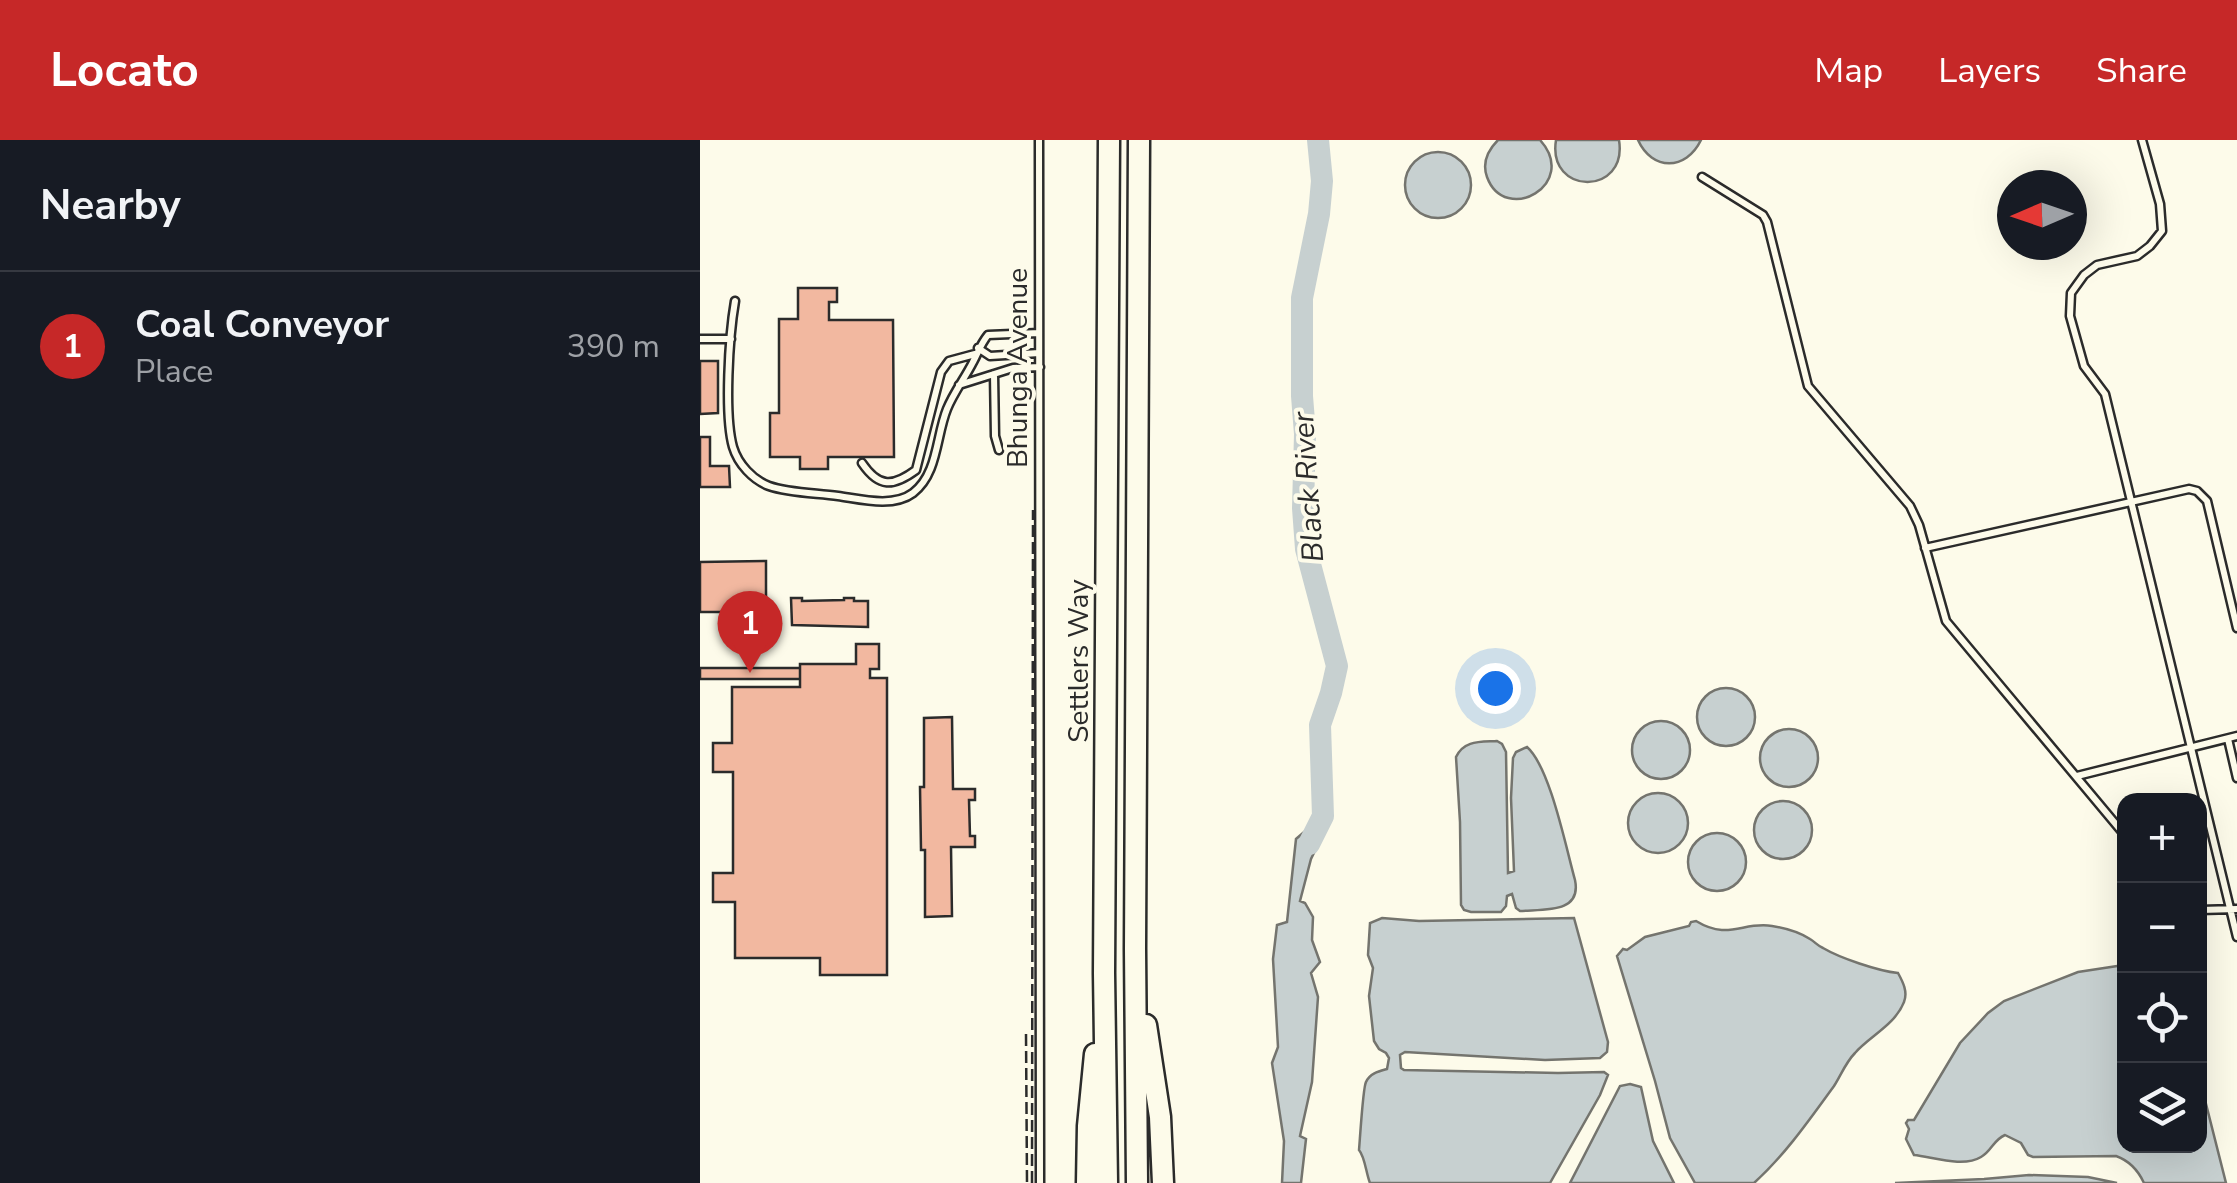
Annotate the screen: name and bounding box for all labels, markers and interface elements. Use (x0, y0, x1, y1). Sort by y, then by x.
text: Locato (50, 37, 199, 103)
text: Map (1814, 47, 1883, 94)
text: Layers (1938, 47, 2041, 94)
text: Share (2096, 47, 2187, 94)
north arrow (1997, 170, 2087, 260)
text: Nearby (40, 177, 181, 234)
street label: Bhunga Avenue (999, 268, 1037, 468)
text: Coal Conveyor (135, 299, 389, 350)
text: 1 (63, 325, 82, 368)
text: 390 m (567, 325, 660, 368)
text: Place (135, 350, 213, 393)
water label: Black River (1283, 409, 1334, 564)
street label: Settlers Way (1060, 579, 1098, 743)
pin: 1 (718, 590, 782, 673)
your location (1470, 663, 1521, 714)
map controls (2117, 793, 2207, 1153)
button: + (2117, 793, 2207, 883)
button: − (2117, 883, 2207, 973)
button: locate (2117, 973, 2207, 1063)
button: layers (2117, 1063, 2207, 1153)

